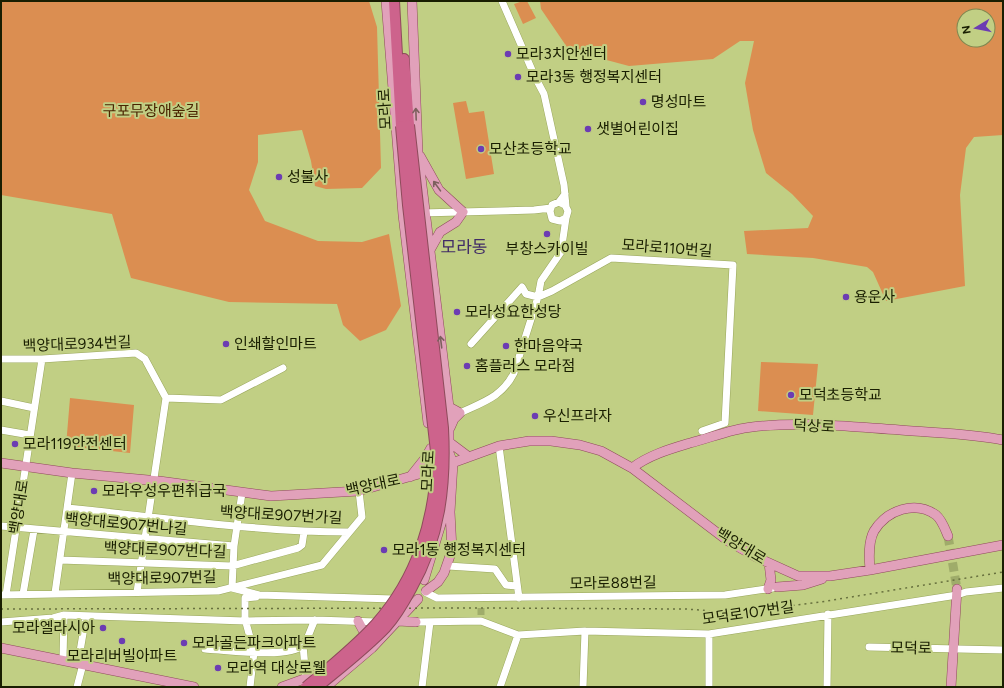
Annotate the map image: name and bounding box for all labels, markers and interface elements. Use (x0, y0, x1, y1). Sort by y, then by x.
north arrow (956, 8, 996, 48)
text: N (960, 24, 974, 35)
place label: 모라3치안센터 (516, 45, 607, 63)
marker: 모라3치안센터 (503, 49, 513, 59)
place label: 모라3동 행정복지센터 (526, 68, 662, 86)
marker: 모라3동 행정복지센터 (513, 72, 523, 82)
street label: 모라로 (375, 88, 395, 130)
place label: 명성마트 (651, 93, 706, 111)
marker: 명성마트 (638, 97, 648, 107)
park label: 구포무장애숲길 (103, 102, 199, 120)
one-way arrow (413, 108, 420, 121)
place label: 샛별어린이집 (596, 120, 679, 138)
marker: 샛별어린이집 (583, 124, 593, 134)
place label: 모산초등학교 (489, 140, 572, 158)
marker: 모산초등학교 (476, 144, 486, 154)
place label: 성불사 (287, 168, 329, 186)
marker: 성불사 (274, 172, 284, 182)
one-way arrow (433, 180, 441, 191)
marker: 부창스카이빌 (542, 229, 552, 239)
street label: 모라로110번길 (621, 236, 713, 260)
district label: 모라동 (441, 237, 487, 257)
place label: 부창스카이빌 (506, 240, 588, 258)
place label: 용운사 (854, 288, 896, 306)
marker: 용운사 (841, 292, 851, 302)
place label: 모라성요한성당 (465, 303, 562, 321)
marker: 모라성요한성당 (452, 307, 462, 317)
street label: 백양대로934번길 (22, 333, 132, 355)
place label: 인쇄할인마트 (234, 335, 317, 353)
one-way arrow (437, 336, 444, 349)
place label: 한마음약국 (514, 337, 583, 355)
marker: 인쇄할인마트 (221, 339, 231, 349)
marker: 한마음약국 (501, 341, 511, 351)
place label: 홈플러스 모라점 (475, 357, 575, 375)
marker: 홈플러스 모라점 (462, 361, 472, 371)
place label: 모덕초등학교 (799, 386, 882, 404)
marker: 모덕초등학교 (786, 390, 796, 400)
place label: 우신프라자 (543, 407, 612, 425)
marker: 우신프라자 (530, 411, 540, 421)
street label: 덕상로 (793, 416, 835, 436)
place label: 모라119안전센터 (23, 435, 127, 453)
marker: 모라119안전센터 (10, 439, 20, 449)
street label: 모라로 (418, 450, 438, 492)
street label: 백양대로 (344, 470, 402, 500)
street label: 백양대로 (6, 478, 32, 536)
place label: 모라우성우편취급국 (102, 482, 226, 500)
marker: 모라우성우편취급국 (89, 486, 99, 496)
street label: 백양대로907번가길 (219, 503, 343, 527)
street label: 백양대로907번나길 (64, 510, 188, 538)
street label: 백양대로 (713, 524, 769, 568)
street label: 백양대로907번다길 (103, 539, 227, 561)
place label: 모라1동 행정복지센터 (392, 541, 526, 559)
marker: 모라1동 행정복지센터 (379, 545, 389, 555)
street label: 백양대로907번길 (107, 568, 217, 588)
street label: 모라로88번길 (569, 573, 657, 593)
street label: 모덕로107번길 (701, 598, 795, 628)
place label: 모라엘라시아 (12, 619, 95, 637)
marker: 모라엘라시아 (98, 623, 108, 633)
place label: 모라골든파크아파트 (192, 634, 316, 652)
marker: 모라리버빌아파트 (117, 636, 127, 646)
marker: 모라골든파크아파트 (179, 638, 189, 648)
street label: 모덕로 (890, 639, 932, 657)
place label: 모라리버빌아파트 (67, 647, 177, 665)
place label: 모라역 대상로웰 (226, 659, 326, 677)
marker: 모라역 대상로웰 (213, 663, 223, 673)

